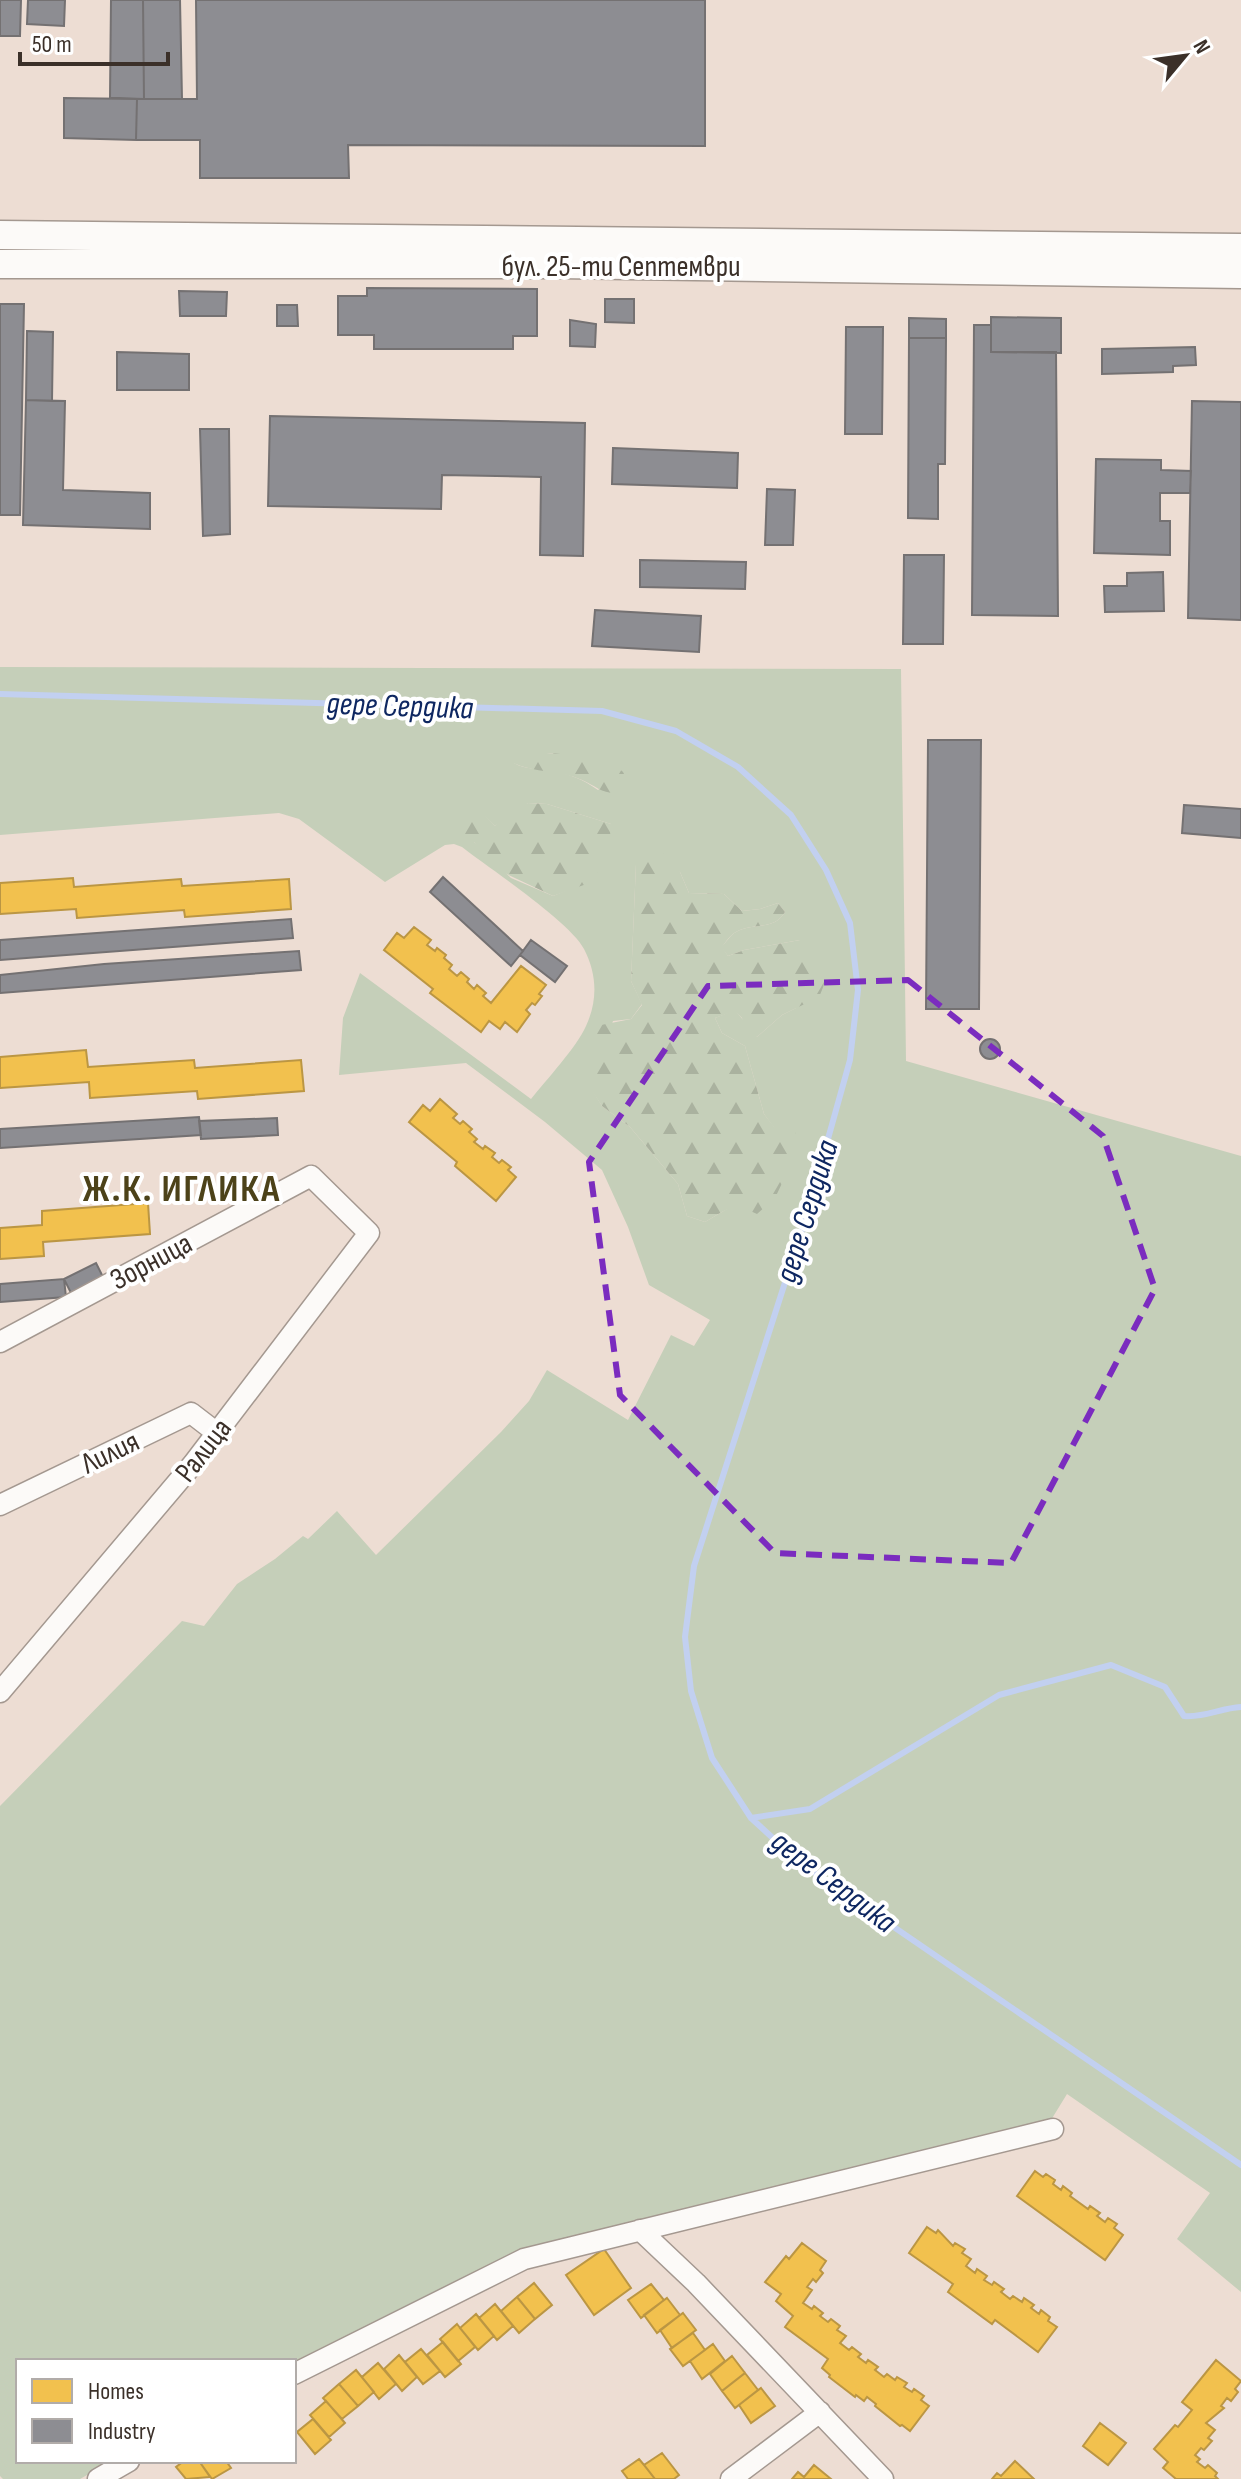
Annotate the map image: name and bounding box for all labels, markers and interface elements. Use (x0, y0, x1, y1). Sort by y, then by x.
scale bar (20, 16, 168, 66)
north arrow (1145, 16, 1225, 96)
text: 50 m (32, 30, 72, 59)
text: N (1187, 35, 1216, 59)
street label: бул. 25-ти Септември (501, 249, 741, 285)
water label: дере Сердика (326, 684, 474, 729)
water label: дере Сердика (767, 1135, 848, 1287)
district label: Ж.К. ИГЛИКА (83, 1167, 281, 1212)
street label: Зорница (104, 1225, 199, 1298)
street label: Ралица (168, 1412, 240, 1490)
street label: Лилия (75, 1424, 145, 1483)
water label: дере Сердика (763, 1822, 904, 1942)
legend (16, 2359, 296, 2463)
text: Homes (88, 2377, 144, 2406)
text: Industry (88, 2417, 155, 2446)

